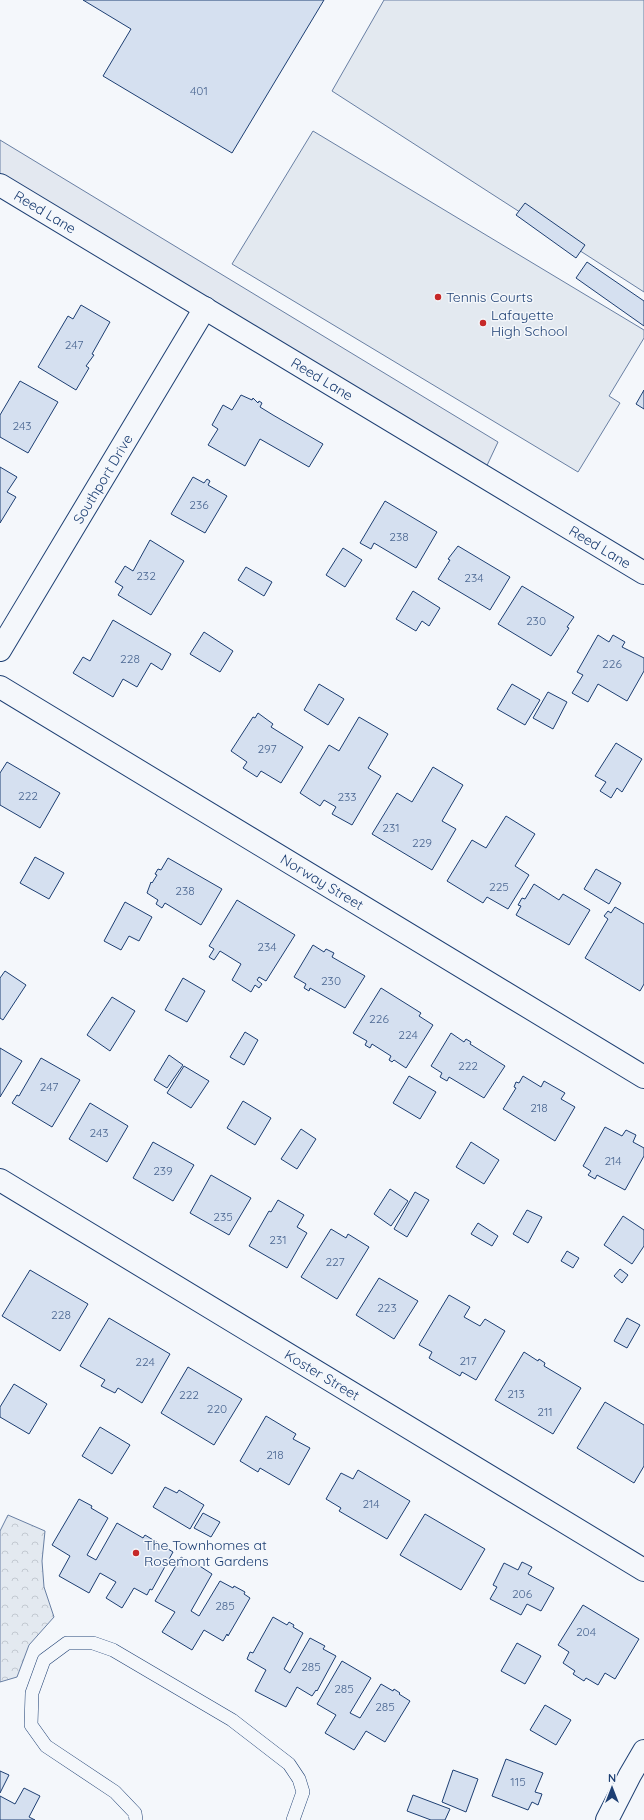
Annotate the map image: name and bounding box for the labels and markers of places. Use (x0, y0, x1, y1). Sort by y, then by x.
place label: Tennis Courts (446, 288, 533, 306)
marker: Tennis Courts (433, 292, 443, 302)
place label: Lafayette High School (491, 306, 568, 340)
marker: Lafayette High School (478, 318, 488, 328)
place label: The Townhomes at Rosemont Gardens (144, 1536, 269, 1570)
marker: The Townhomes at Rosemont Gardens (131, 1548, 141, 1558)

